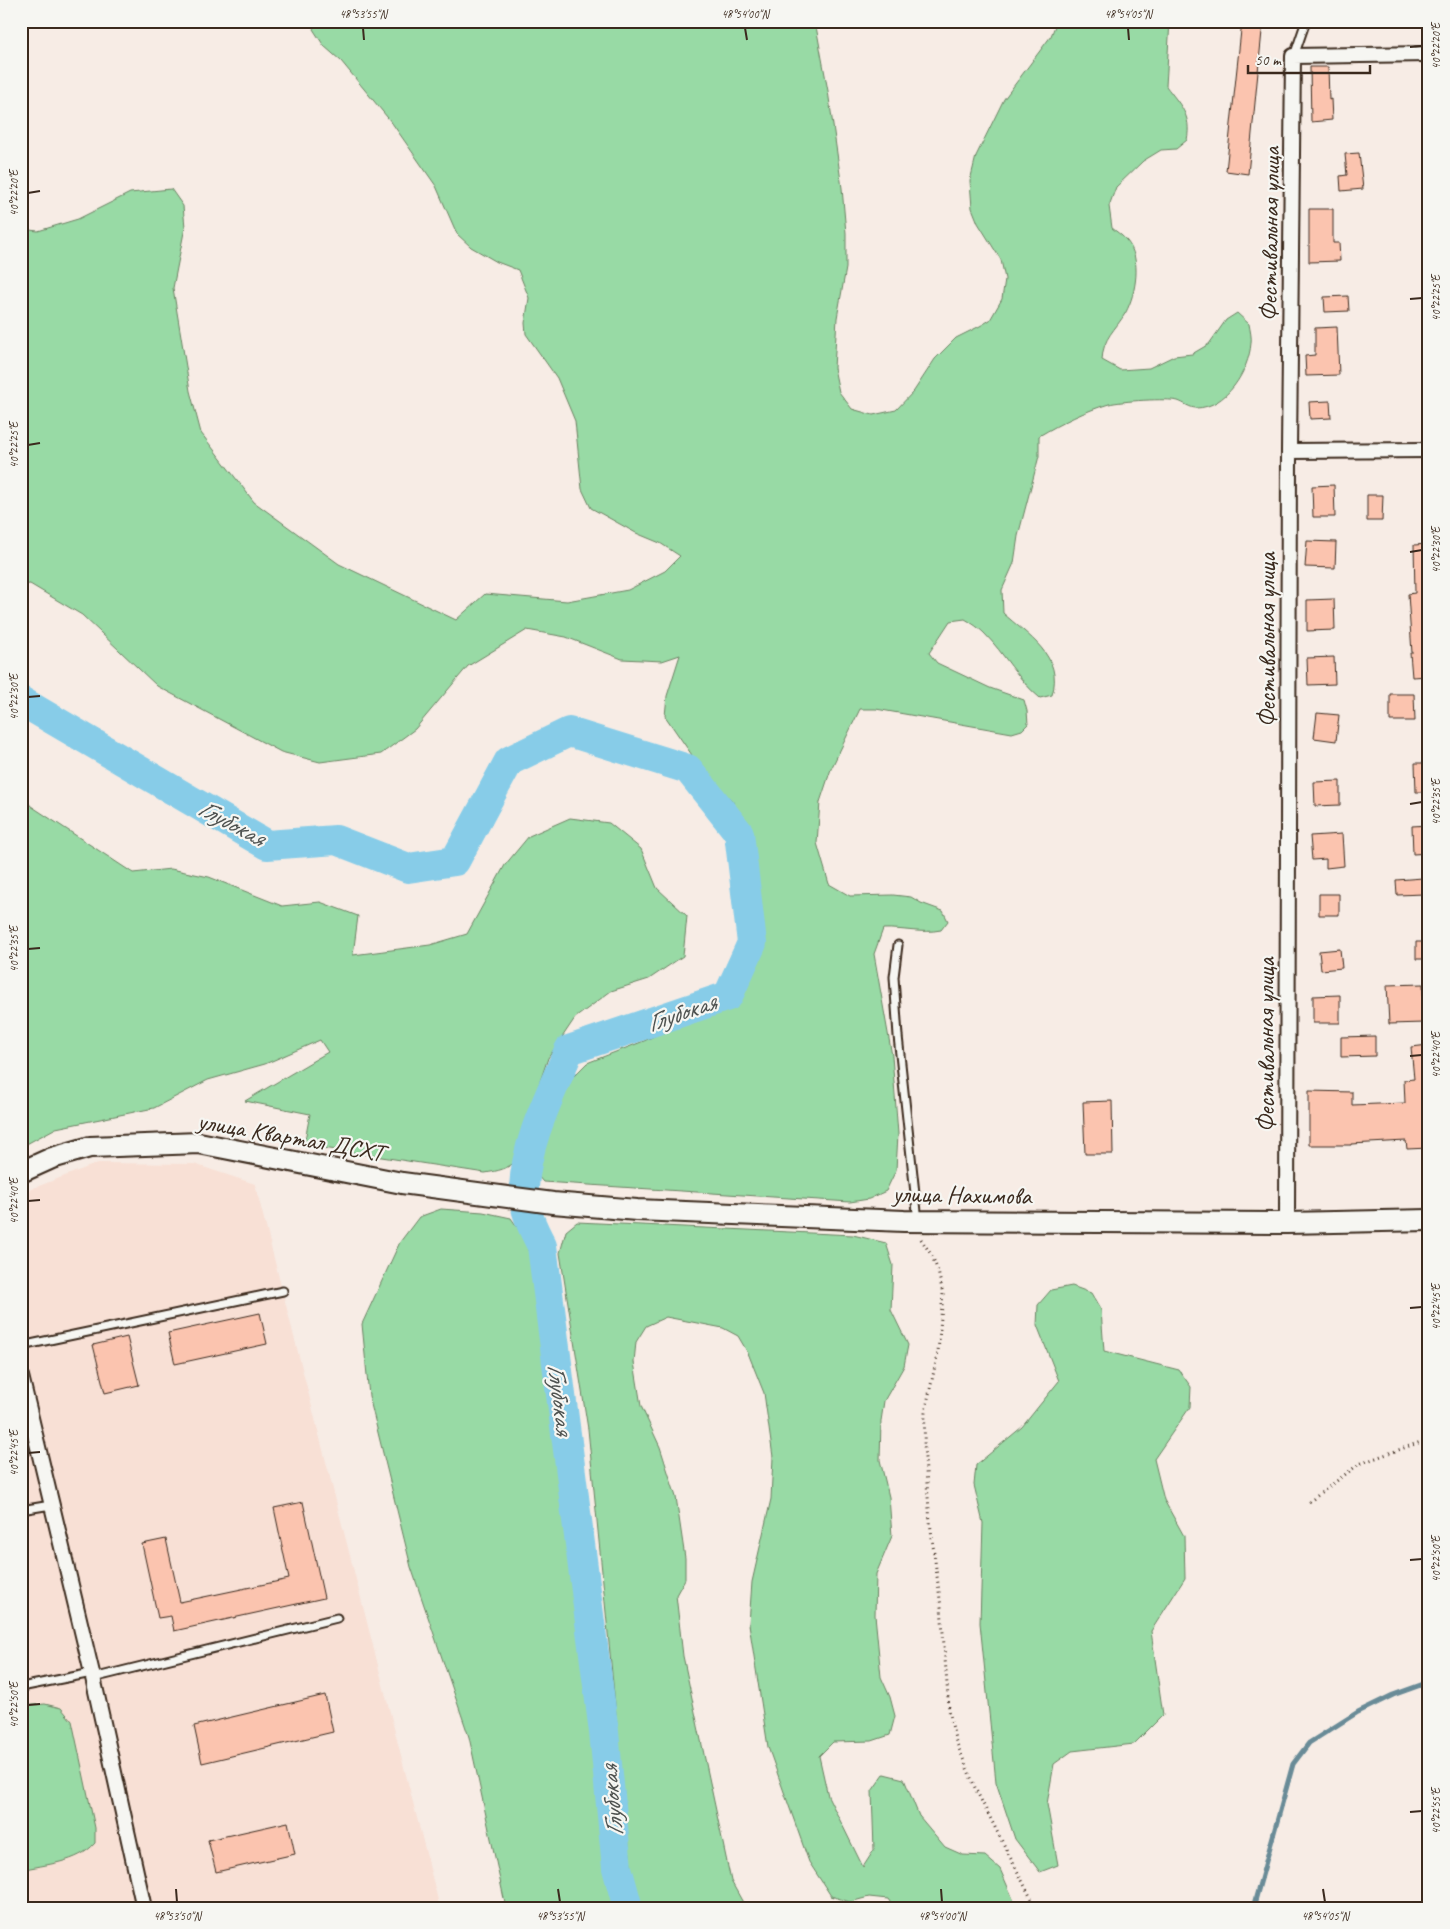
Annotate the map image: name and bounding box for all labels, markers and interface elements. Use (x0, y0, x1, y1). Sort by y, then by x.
text: 48°53'55"N (339, 6, 388, 22)
text: 48°54'00"N (721, 6, 770, 22)
text: 48°54'05"N (1104, 6, 1153, 22)
text: 40°22'20"E (1428, 21, 1444, 69)
scale bar (1248, 42, 1370, 74)
text: 50 m (1255, 51, 1282, 70)
street label: Фестивальная улица (1252, 145, 1288, 322)
text: 40°22'20"E (6, 168, 22, 216)
text: 40°22'25"E (1428, 273, 1444, 321)
text: 40°22'25"E (6, 420, 22, 468)
text: 40°22'30"E (1428, 525, 1444, 573)
street label: Фестивальная улица (1251, 551, 1283, 727)
text: 40°22'30"E (6, 672, 22, 720)
text: 40°22'35"E (1428, 777, 1444, 825)
water label: Глубокая (193, 791, 274, 855)
text: 40°22'35"E (6, 924, 22, 972)
street label: Фестивальная улица (1250, 956, 1282, 1132)
water label: Глубокая (642, 984, 723, 1040)
text: 40°22'40"E (1428, 1030, 1444, 1078)
street label: улица Квартал ДСХТ (193, 1105, 392, 1170)
text: 40°22'40"E (6, 1176, 22, 1224)
street label: улица Нахимова (890, 1178, 1034, 1212)
text: 40°22'45"E (1428, 1282, 1444, 1330)
water label: Глубокая (540, 1362, 582, 1440)
text: 40°22'45"E (6, 1428, 22, 1476)
text: 40°22'50"E (1428, 1534, 1444, 1582)
text: 40°22'50"E (6, 1680, 22, 1728)
water label: Глубокая (592, 1761, 631, 1838)
text: 40°22'55"E (1428, 1786, 1444, 1834)
text: 48°53'50"N (153, 1908, 202, 1924)
text: 48°53'55"N (536, 1908, 585, 1924)
text: 48°54'00"N (918, 1908, 967, 1924)
text: 48°54'05"N (1301, 1908, 1350, 1924)

